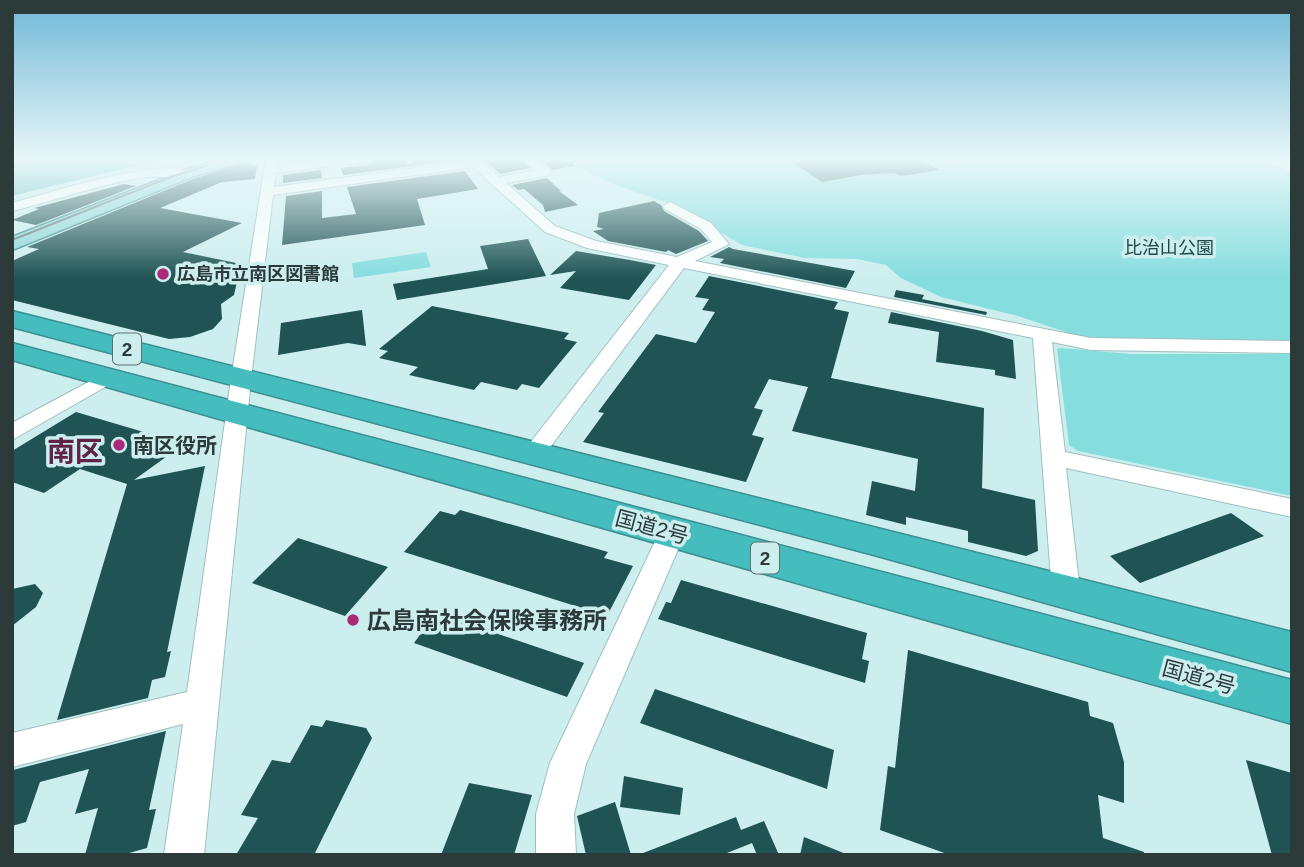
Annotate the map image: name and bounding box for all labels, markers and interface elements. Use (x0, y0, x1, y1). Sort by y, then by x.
park label: 比治山公園 (1124, 238, 1214, 258)
place label: 広島市立南区図書館 (177, 264, 339, 284)
marker: 広島市立南区図書館 (155, 266, 171, 282)
road number: 2 (113, 334, 141, 364)
place label: 南区役所 (133, 434, 217, 457)
district label: 南区 (47, 436, 103, 467)
marker: 南区役所 (111, 437, 127, 453)
street label: 国道2号 (613, 506, 691, 548)
road number: 2 (751, 542, 779, 573)
place label: 広島南社会保険事務所 (367, 607, 607, 634)
marker: 広島南社会保険事務所 (345, 612, 361, 628)
street label: 国道2号 (1160, 656, 1238, 698)

